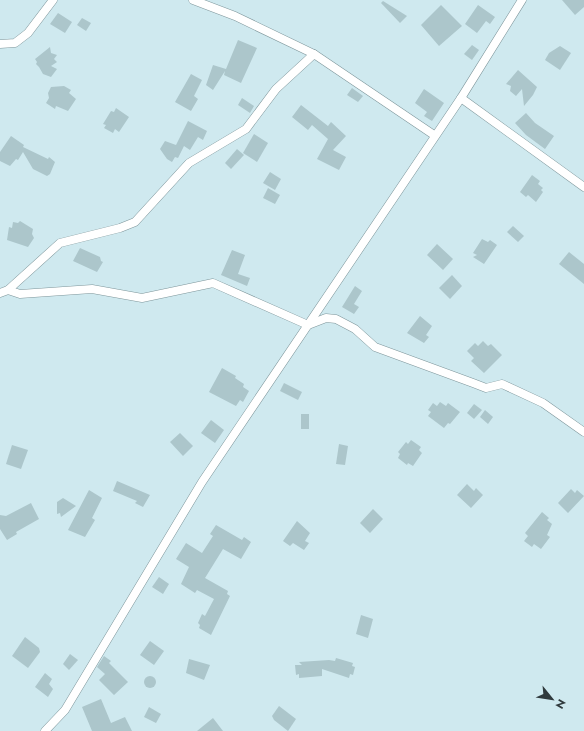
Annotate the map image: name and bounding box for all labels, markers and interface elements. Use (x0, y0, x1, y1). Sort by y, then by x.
north arrow (532, 679, 572, 719)
text: N (552, 696, 570, 712)

